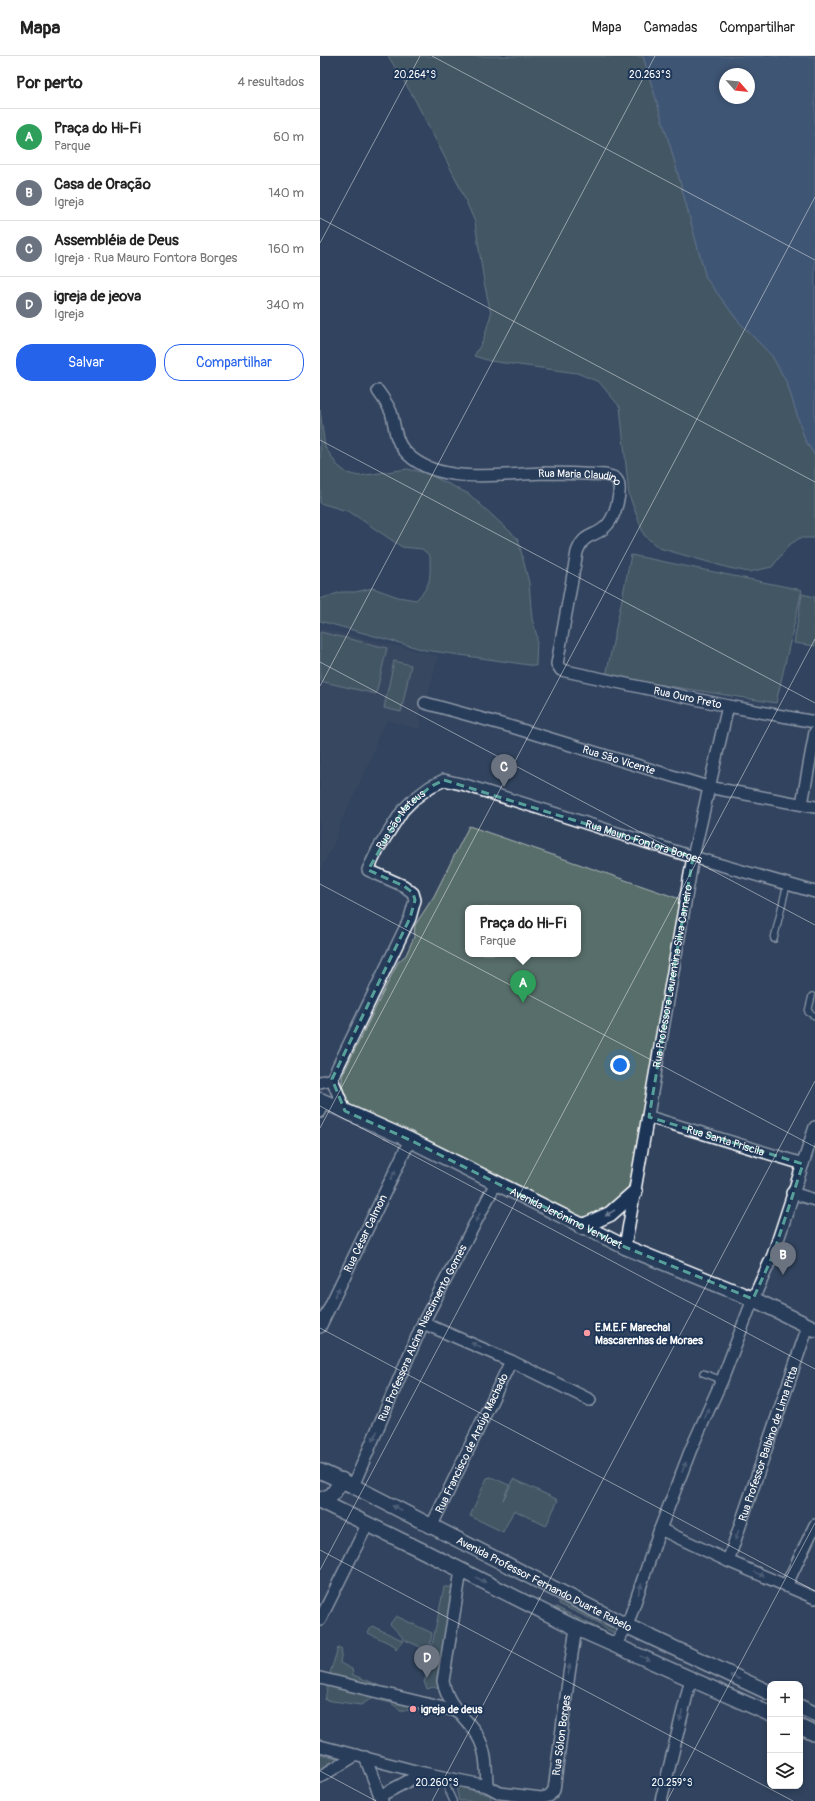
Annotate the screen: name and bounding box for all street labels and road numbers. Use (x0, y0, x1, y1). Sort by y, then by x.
street label: Rua Maria Claudino (538, 467, 625, 487)
street label: Rua Ouro Preto (652, 684, 723, 711)
street label: Rua São Vicente (581, 743, 657, 778)
street label: Rua São Mateus (374, 787, 428, 852)
street label: Rua Mauro Fontora Borges (584, 817, 704, 866)
street label: Rua Professora Laurentina Silva Carneiro (650, 883, 695, 1069)
street label: Rua Santa Priscila (685, 1123, 766, 1159)
street label: Avenida Jerônimo Vervloet (508, 1185, 625, 1252)
street label: Rua César Calmon (341, 1192, 390, 1275)
street label: Rua Professora Alcina Nascimento Gomes (375, 1242, 470, 1424)
street label: Rua Professor Balbino de Lima Pitta (736, 1365, 801, 1523)
street label: Rua Francisco de Araújo Machado (433, 1371, 511, 1515)
street label: Avenida Professor Fernando Duarte Rabelo (454, 1534, 634, 1634)
street label: Rua Sólon Borges (550, 1694, 573, 1776)

